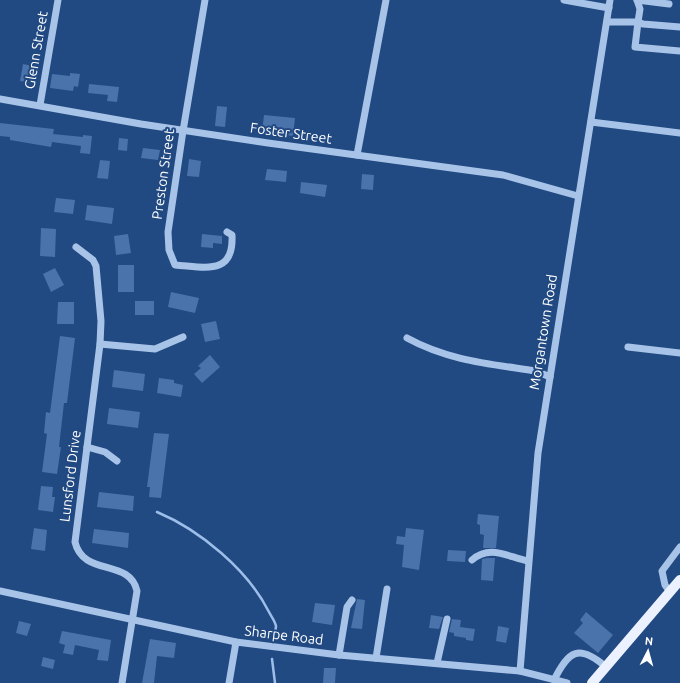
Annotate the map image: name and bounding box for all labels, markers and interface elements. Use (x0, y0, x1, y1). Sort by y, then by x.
street label: Glenn Street (21, 9, 51, 90)
street label: Foster Street (249, 119, 333, 147)
street label: Preston Street (149, 127, 177, 220)
street label: Morgantown Road (526, 273, 560, 391)
street label: Lunsford Drive (56, 429, 84, 523)
street label: Sharpe Road (244, 622, 324, 648)
north arrow (628, 631, 668, 671)
text: N (644, 635, 654, 647)

